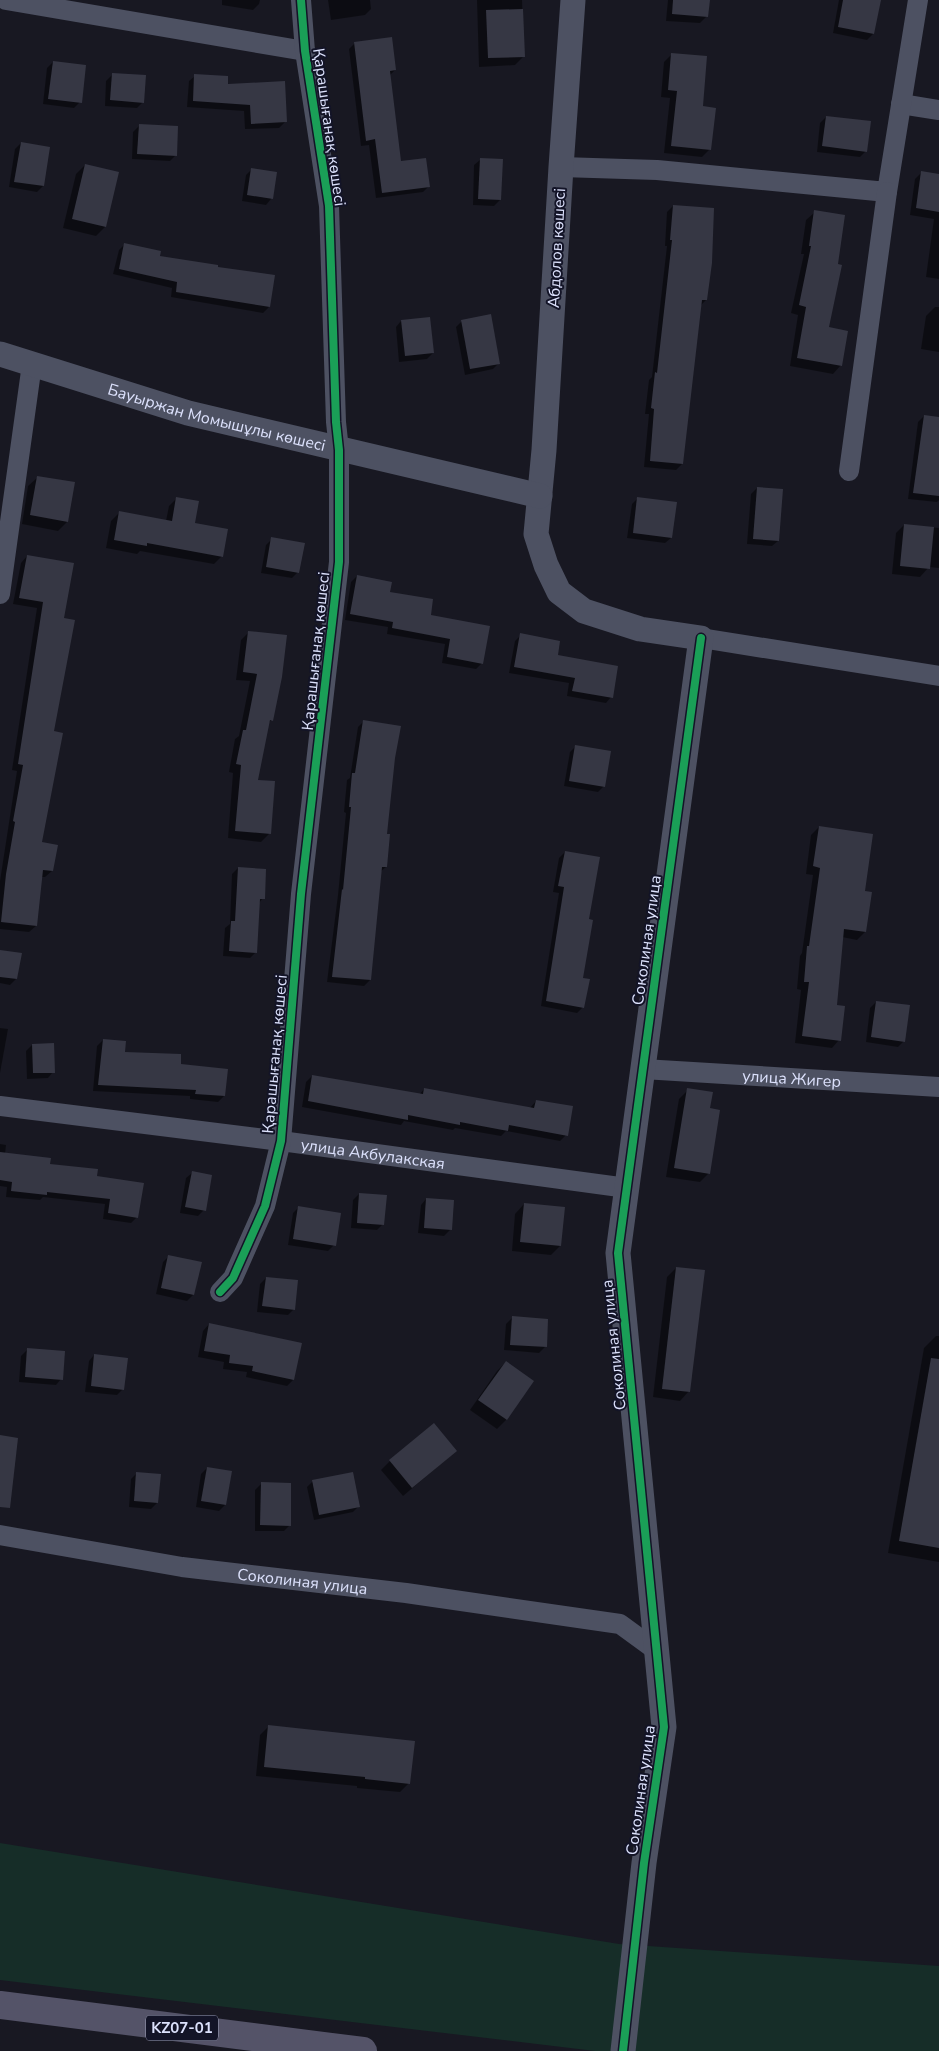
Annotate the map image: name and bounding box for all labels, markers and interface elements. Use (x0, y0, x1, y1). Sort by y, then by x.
street label: Қарашығанақ көшесі (307, 47, 351, 208)
street label: Абдолов көшесі (543, 187, 571, 309)
street label: Бауыржан Момышұлы көшесі (105, 379, 328, 457)
street label: Қарашығанақ көшесі (297, 571, 335, 732)
street label: Соколиная улица (627, 874, 667, 1006)
street label: Қарашығанақ көшесі (257, 974, 293, 1134)
street label: улица Жигер (742, 1065, 842, 1093)
street label: улица Акбулакская (299, 1134, 446, 1175)
street label: Соколиная улица (596, 1279, 632, 1411)
street label: Соколиная улица (236, 1563, 369, 1600)
street label: Соколиная улица (621, 1724, 661, 1856)
road number: KZ07-01 (146, 2016, 218, 2040)

